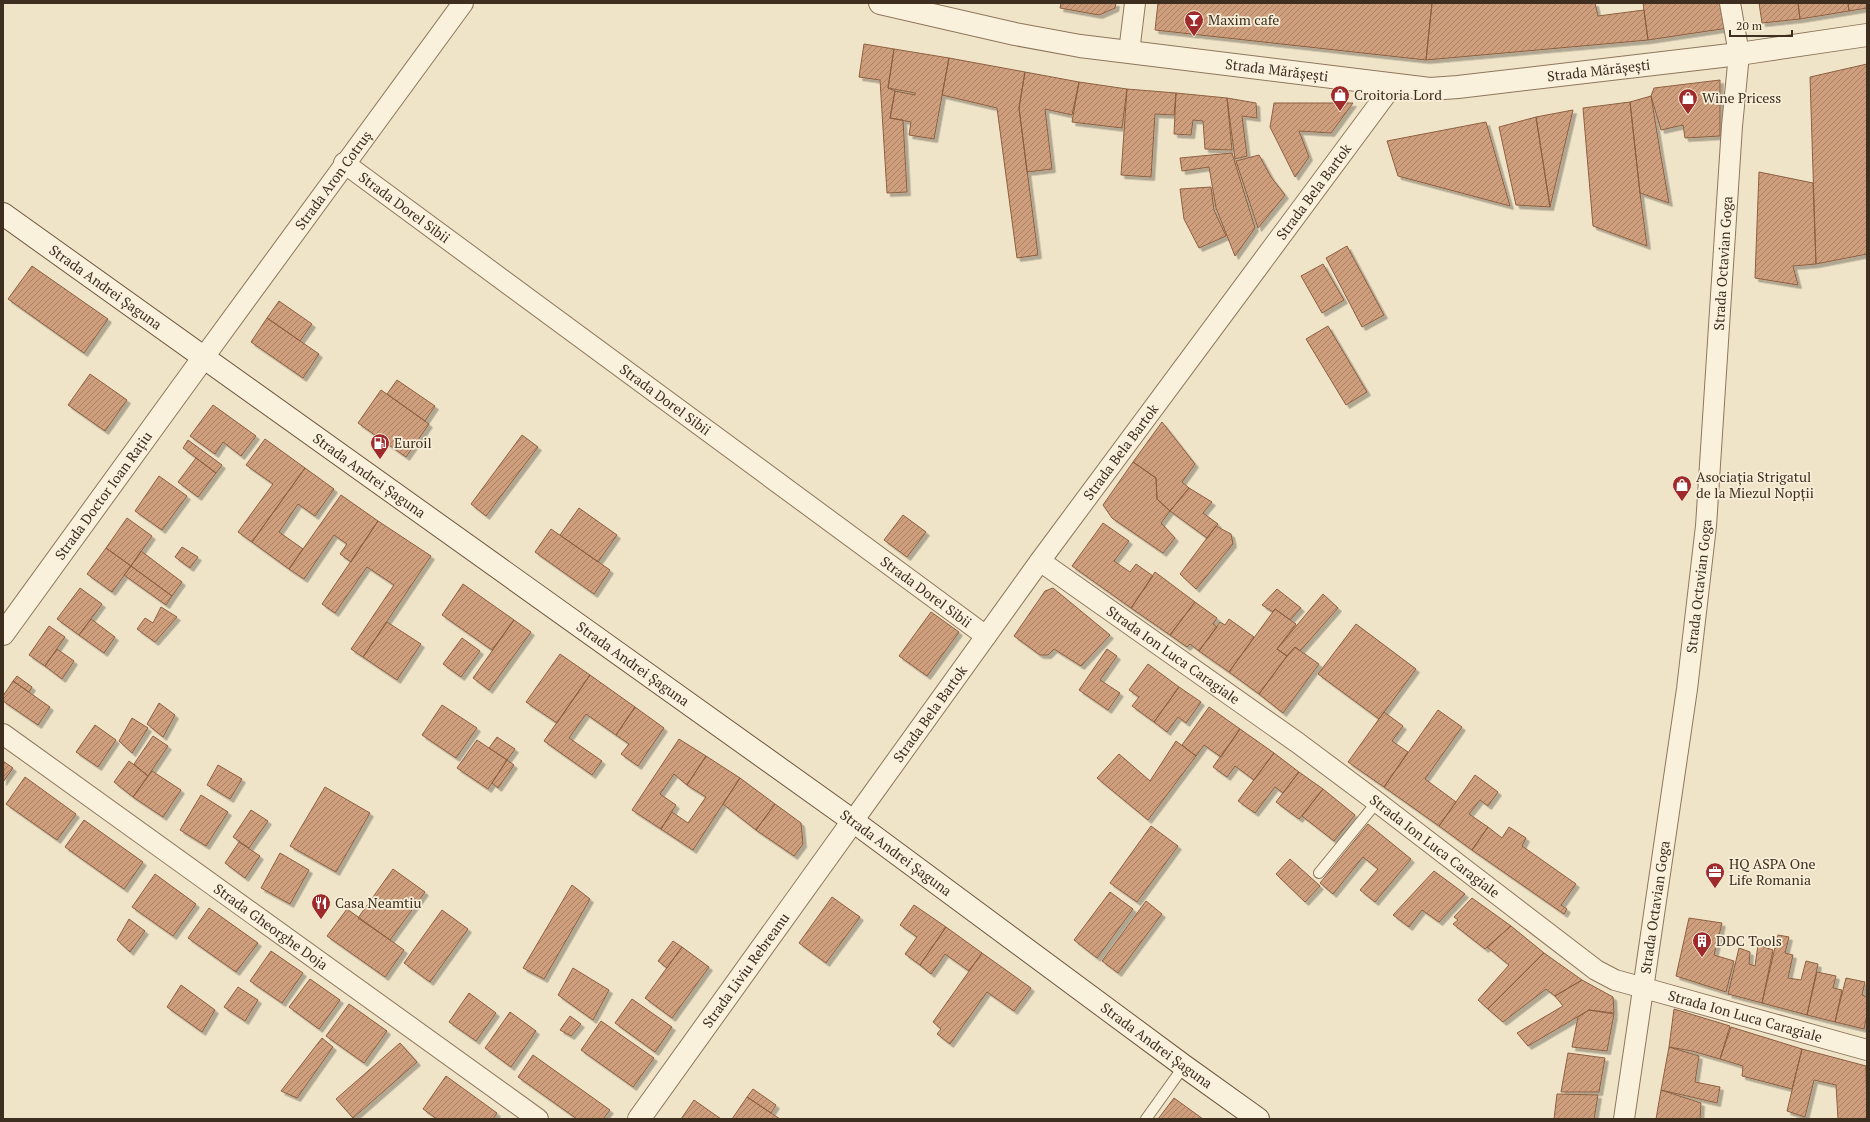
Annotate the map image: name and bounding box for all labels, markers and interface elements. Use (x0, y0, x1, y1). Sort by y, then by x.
bar icon: Maxim cafe (1183, 9, 1205, 37)
place label: Maxim cafe (1208, 10, 1279, 29)
scale bar (1730, 12, 1792, 38)
text: 20 m (1736, 18, 1763, 33)
street label: Strada Mărășești (1224, 54, 1330, 85)
street label: Strada Mărășești (1546, 54, 1651, 85)
shop icon: Croitoria Lord (1329, 84, 1351, 112)
place label: Croitoria Lord (1354, 85, 1442, 104)
shop icon: Wine Pricess (1677, 87, 1699, 115)
place label: Wine Pricess (1702, 88, 1781, 107)
street label: Strada Aron Cotruș (290, 126, 376, 233)
street label: Strada Bela Bartok (1272, 139, 1356, 243)
street label: Strada Dorel Sibii (355, 167, 454, 247)
street label: Strada Octavian Goga (1709, 195, 1736, 331)
street label: Strada Andrei Șaguna (46, 240, 166, 334)
street label: Strada Dorel Sibii (616, 359, 715, 439)
street label: Strada Bela Bartok (1079, 399, 1163, 504)
street label: Strada Doctor Ioan Rațiu (50, 427, 156, 563)
street label: Strada Andrei Șaguna (309, 428, 430, 522)
fuel station icon: Euroil (369, 432, 391, 460)
place label: Euroil (394, 433, 432, 452)
place label: Asociația Strigatul de la Miezul Nopții (1696, 467, 1814, 502)
shop icon: Asociația Strigatul de la Miezul Nopții (1671, 474, 1693, 502)
street label: Strada Octavian Goga (1681, 519, 1715, 654)
street label: Strada Dorel Sibii (877, 551, 976, 631)
street label: Strada Ion Luca Caragiale (1103, 601, 1244, 708)
street label: Strada Andrei Șaguna (573, 617, 693, 710)
street label: Strada Bela Bartok (888, 661, 971, 766)
street label: Strada Ion Luca Caragiale (1366, 790, 1504, 902)
street label: Strada Andrei Șaguna (837, 805, 956, 900)
street label: Strada Octavian Goga (1635, 839, 1674, 975)
place label: HQ ASPA One Life Romania (1729, 854, 1816, 889)
office icon: HQ ASPA One Life Romania (1704, 861, 1726, 889)
street label: Strada Gheorghe Doja (210, 879, 332, 974)
restaurant icon: Casa Neamtiu (310, 892, 332, 920)
place label: Casa Neamtiu (335, 893, 422, 912)
street label: Strada Liviu Rebreanu (698, 909, 793, 1031)
building icon: DDC Tools (1691, 930, 1713, 958)
place label: DDC Tools (1716, 931, 1782, 950)
street label: Strada Ion Luca Caragiale (1666, 985, 1825, 1046)
street label: Strada Andrei Șaguna (1097, 998, 1217, 1092)

